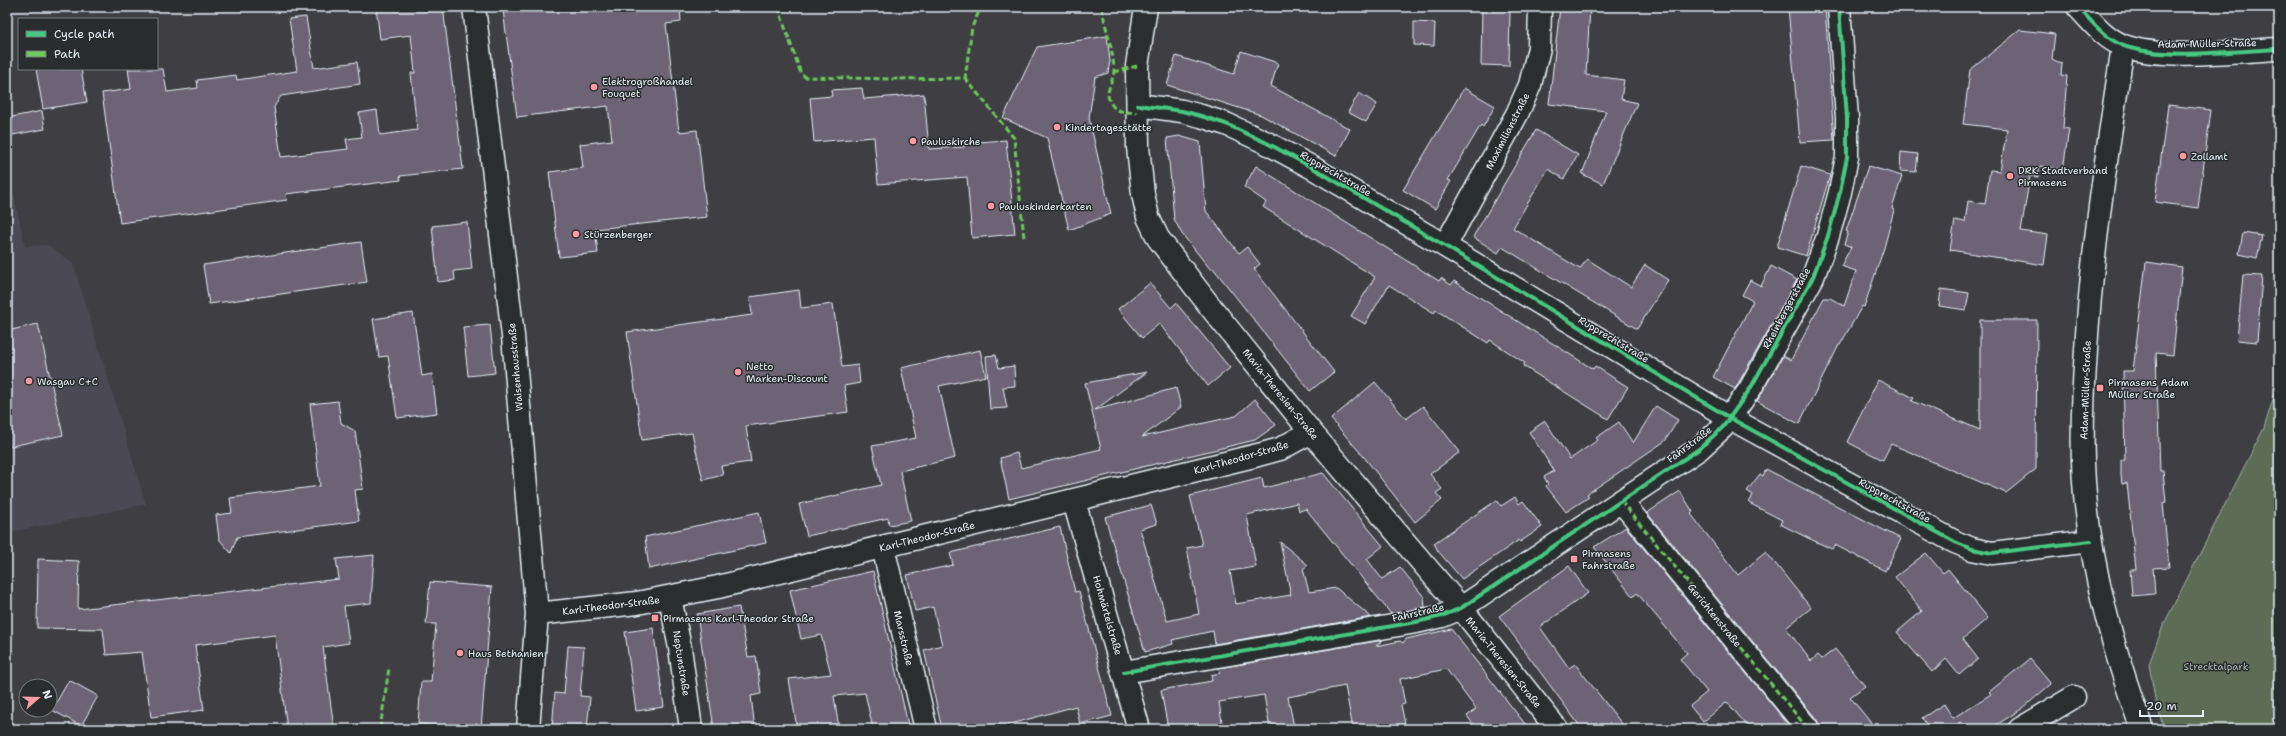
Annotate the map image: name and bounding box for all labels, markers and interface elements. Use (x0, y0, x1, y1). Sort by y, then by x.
legend (18, 18, 158, 70)
text: Cycle path (54, 26, 115, 42)
street label: Adam-Müller-Straße (2157, 36, 2257, 51)
text: Path (54, 46, 80, 62)
place label: Elektrogroßhandel Fouquet (602, 75, 693, 100)
marker: Elektrogroßhandel Fouquet (589, 82, 599, 92)
street label: Maximilianstraße (1482, 90, 1533, 172)
place label: Kindertagesstätte (1065, 121, 1152, 134)
marker: Kindertagesstätte (1052, 122, 1062, 132)
place label: Pauluskirche (921, 135, 981, 148)
marker: Pauluskirche (908, 136, 918, 146)
street label: Rupprechtstraße (1298, 148, 1374, 199)
place label: Zollamt (2191, 150, 2228, 163)
marker: Zollamt (2178, 151, 2188, 161)
place label: DRK Stadtverband Pirmasens (2018, 164, 2108, 189)
marker: DRK Stadtverband Pirmasens (2005, 171, 2015, 181)
place label: Pauluskinderkarten (999, 200, 1092, 213)
marker: Pauluskinderkarten (986, 201, 996, 211)
place label: Stürzenberger (584, 228, 653, 241)
marker: Stürzenberger (571, 229, 581, 239)
street label: Rheinbergerstraße (1760, 265, 1814, 351)
street label: Rupprechtstraße (1576, 313, 1652, 366)
street label: Waisenhausstraße (505, 322, 526, 412)
street label: Adam-Müller-Straße (2077, 340, 2094, 440)
street label: Maria-Theresien-Straße (1240, 346, 1322, 443)
place label: Netto Marken-Discount (746, 360, 828, 385)
marker: Netto Marken-Discount (733, 367, 743, 377)
place label: Wasgau C+C (37, 375, 98, 388)
marker: Wasgau C+C (24, 376, 34, 386)
place label: Pirmasens Adam Müller Straße (2108, 376, 2189, 401)
marker: Pirmasens Adam Müller Straße (2095, 383, 2105, 393)
street label: Fahrstraße (1664, 423, 1715, 466)
street label: Karl-Theodor-Straße (1192, 438, 1290, 477)
street label: Rupprechtstraße (1857, 475, 1933, 526)
street label: Karl-Theodor-Straße (878, 518, 977, 555)
place label: Pirmasens Fahrstraße (1582, 547, 1635, 572)
marker: Pirmasens Fahrstraße (1569, 554, 1579, 564)
street label: Hohmärtelstraße (1090, 574, 1125, 657)
street label: Gerichtenstraße (1685, 581, 1744, 650)
street label: Karl-Theodor-Straße (562, 593, 661, 618)
street label: Fahrstraße (1391, 600, 1446, 625)
street label: Marsstraße (891, 609, 916, 667)
place label: Pirmasens Karl-Theodor Straße (663, 612, 814, 625)
marker: Pirmasens Karl-Theodor Straße (650, 613, 660, 623)
street label: Maria-Theresien-Straße (1463, 614, 1545, 711)
street label: Neptunstraße (670, 629, 693, 697)
place label: Haus Bethanien (468, 647, 544, 660)
marker: Haus Bethanien (455, 648, 465, 658)
park label: Strecktalpark (2184, 660, 2249, 673)
north arrow (18, 678, 58, 718)
text: N (38, 688, 56, 702)
scale bar (2140, 692, 2203, 718)
text: 20 m (2146, 698, 2177, 714)

